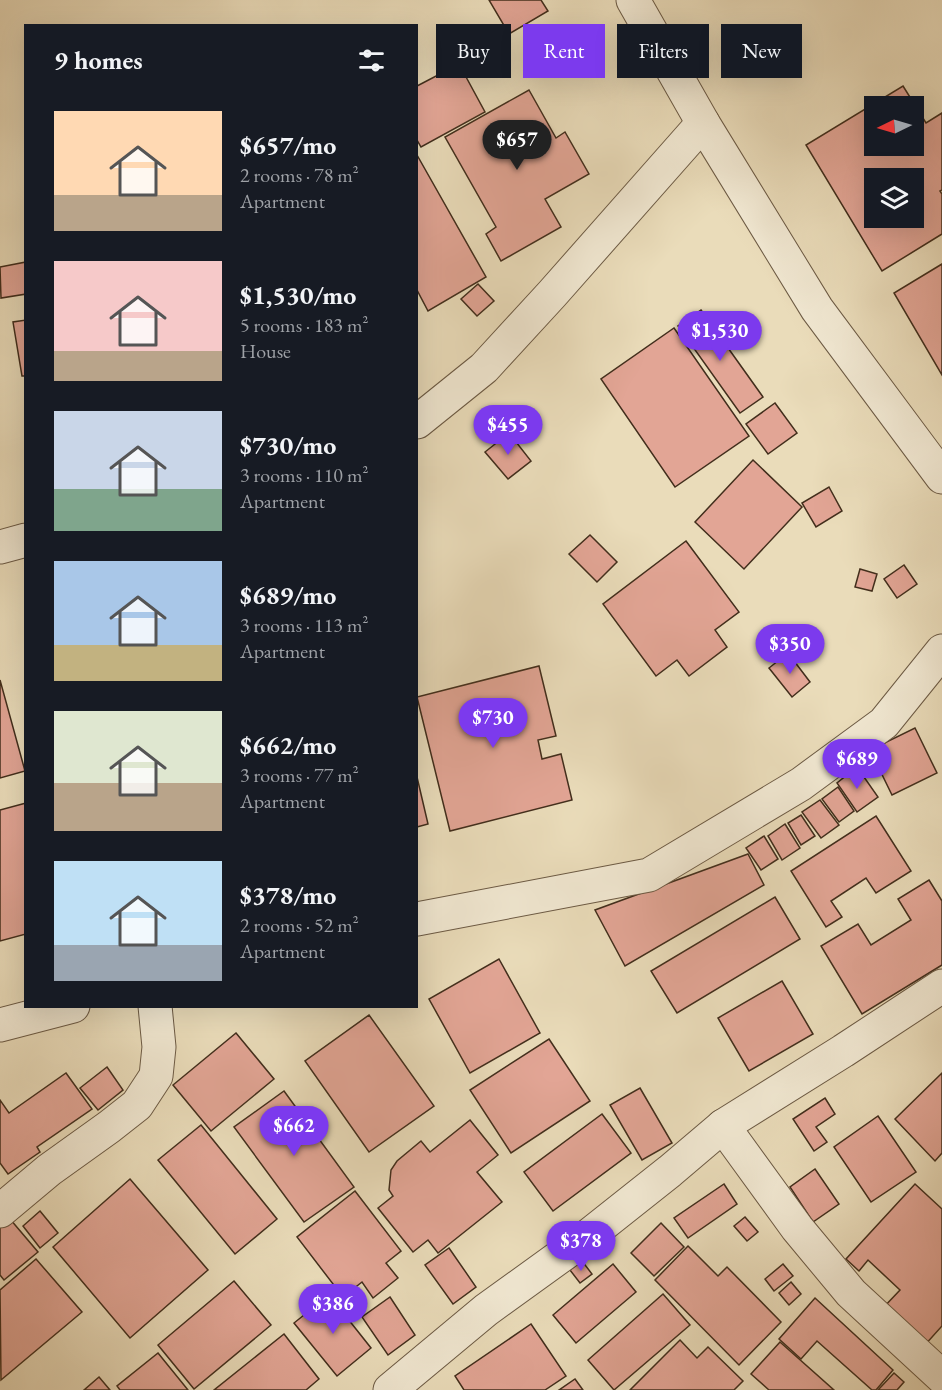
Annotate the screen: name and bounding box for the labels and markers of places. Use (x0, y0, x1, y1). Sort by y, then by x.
pin: $657 (481, 120, 553, 171)
pin: $1,530 (671, 311, 769, 362)
pin: $455 (472, 405, 544, 456)
pin: $350 (754, 624, 826, 675)
pin: $730 (457, 698, 529, 749)
pin: $689 (821, 739, 893, 790)
pin: $662 (258, 1106, 330, 1157)
pin: $378 (545, 1221, 617, 1272)
pin: $386 (297, 1284, 369, 1335)

